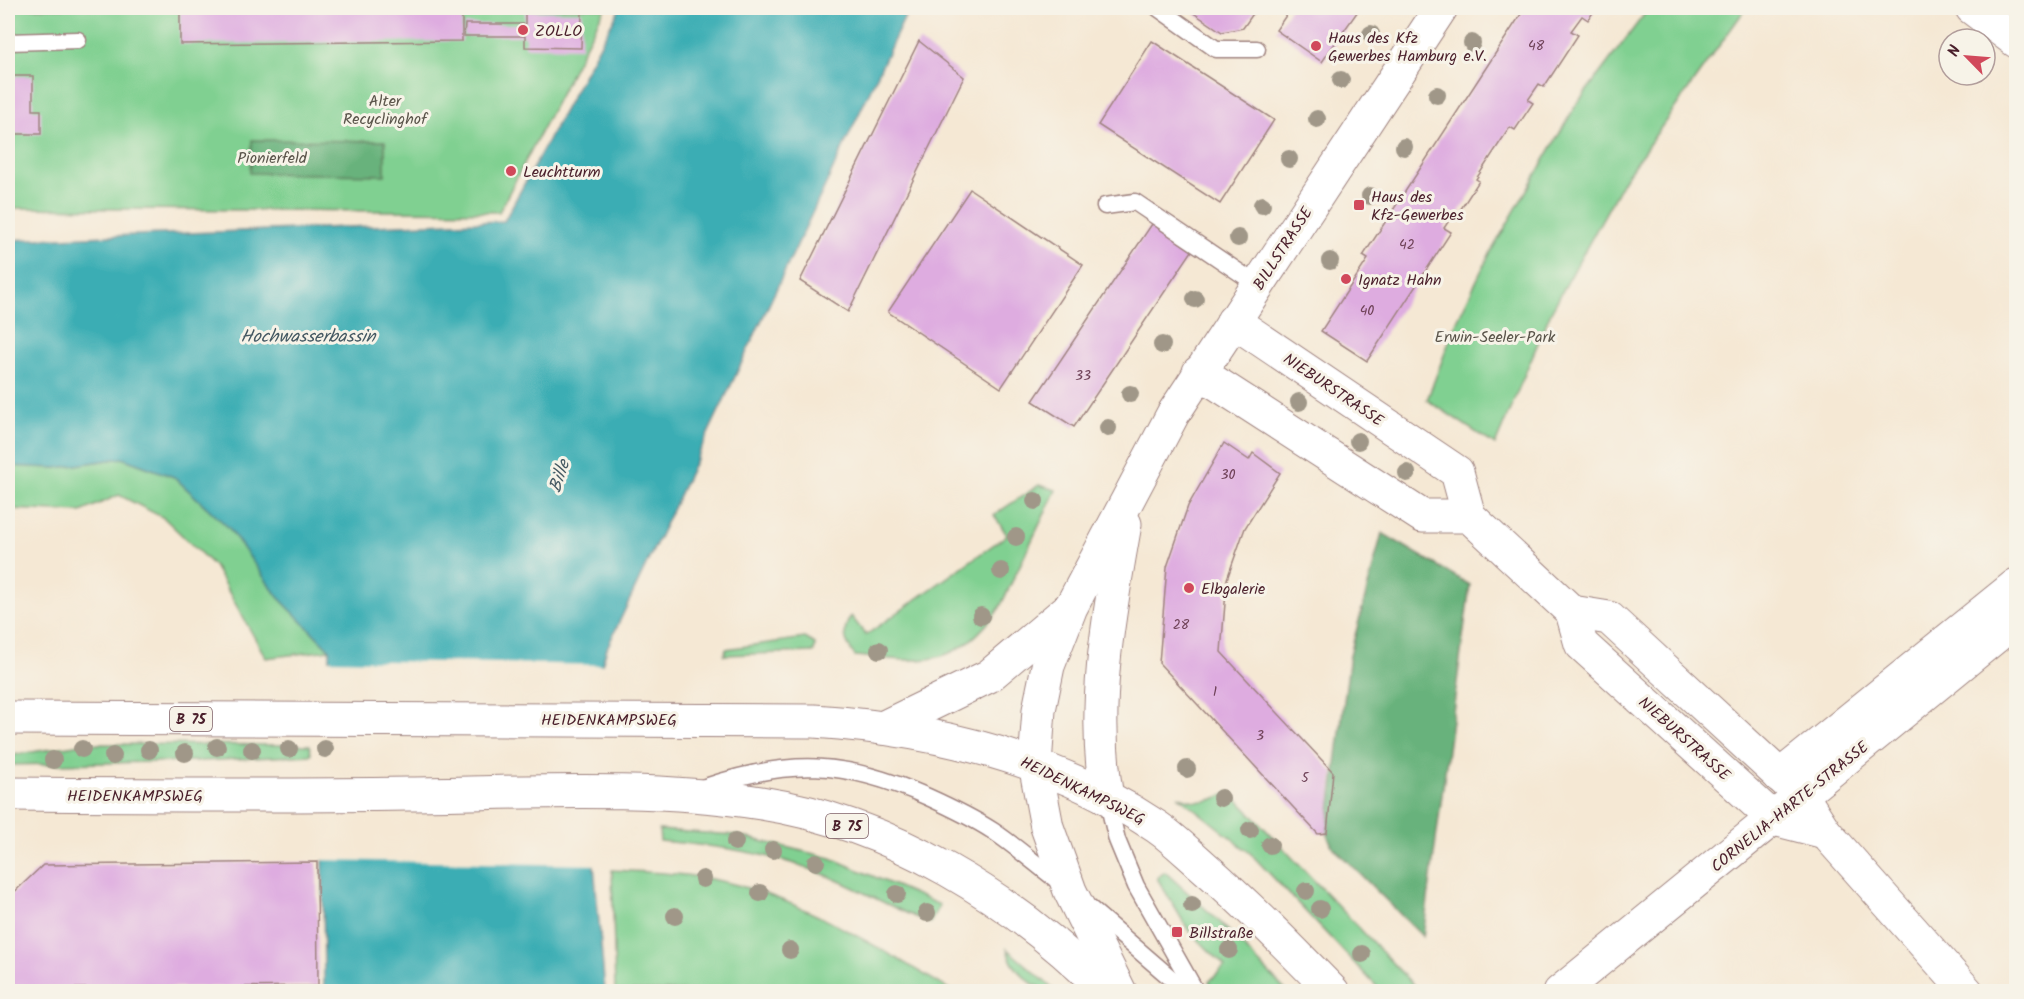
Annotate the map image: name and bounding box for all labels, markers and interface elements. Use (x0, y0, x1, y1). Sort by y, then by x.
place label: ZOLLO (535, 19, 582, 44)
marker: ZOLLO (516, 23, 530, 37)
place label: Haus des Kfz Gewerbes Hamburg e.V. (1328, 26, 1487, 69)
north arrow (1937, 27, 1997, 87)
house number: 48 (1528, 35, 1545, 57)
marker: Haus des Kfz Gewerbes Hamburg e.V. (1309, 39, 1323, 53)
text: N (1941, 41, 1968, 61)
park label: Alter Recyclinghof (343, 89, 429, 132)
park label: Pionierfeld (237, 146, 308, 171)
place label: Leuchtturm (523, 160, 601, 185)
marker: Leuchtturm (504, 164, 518, 178)
place label: Haus des Kfz-Gewerbes (1371, 185, 1464, 228)
marker: Haus des Kfz-Gewerbes (1352, 198, 1366, 212)
street label: BILLSTRASSE (1247, 202, 1320, 296)
house number: 42 (1399, 234, 1415, 256)
place label: Ignatz Hahn (1358, 268, 1442, 293)
marker: Ignatz Hahn (1339, 272, 1353, 286)
house number: 40 (1360, 300, 1374, 322)
water label: Hochwasserbassin (241, 323, 377, 352)
park label: Erwin-Seeler-Park (1435, 325, 1556, 350)
street label: NIEBURSTRASSE (1278, 347, 1389, 434)
house number: 33 (1075, 365, 1091, 387)
water label: Bille (542, 455, 580, 496)
house number: 30 (1221, 464, 1236, 486)
place label: Elbgalerie (1201, 577, 1265, 602)
marker: Elbgalerie (1182, 581, 1196, 595)
house number: 28 (1173, 614, 1190, 636)
house number: 1 (1213, 681, 1217, 703)
street label: NIEBURSTRASSE (1632, 691, 1736, 788)
road number: B 75 (170, 707, 212, 731)
street label: HEIDENKAMPSWEG (541, 708, 677, 733)
house number: 3 (1256, 725, 1264, 747)
street label: CORNELIA-HARTE-STRASSE (1705, 735, 1875, 879)
street label: HEIDENKAMPSWEG (1016, 750, 1149, 832)
house number: 5 (1301, 767, 1310, 789)
street label: HEIDENKAMPSWEG (67, 784, 203, 809)
road number: B 75 (826, 814, 868, 838)
place label: Billstraße (1189, 921, 1253, 946)
marker: Billstraße (1170, 925, 1184, 939)

